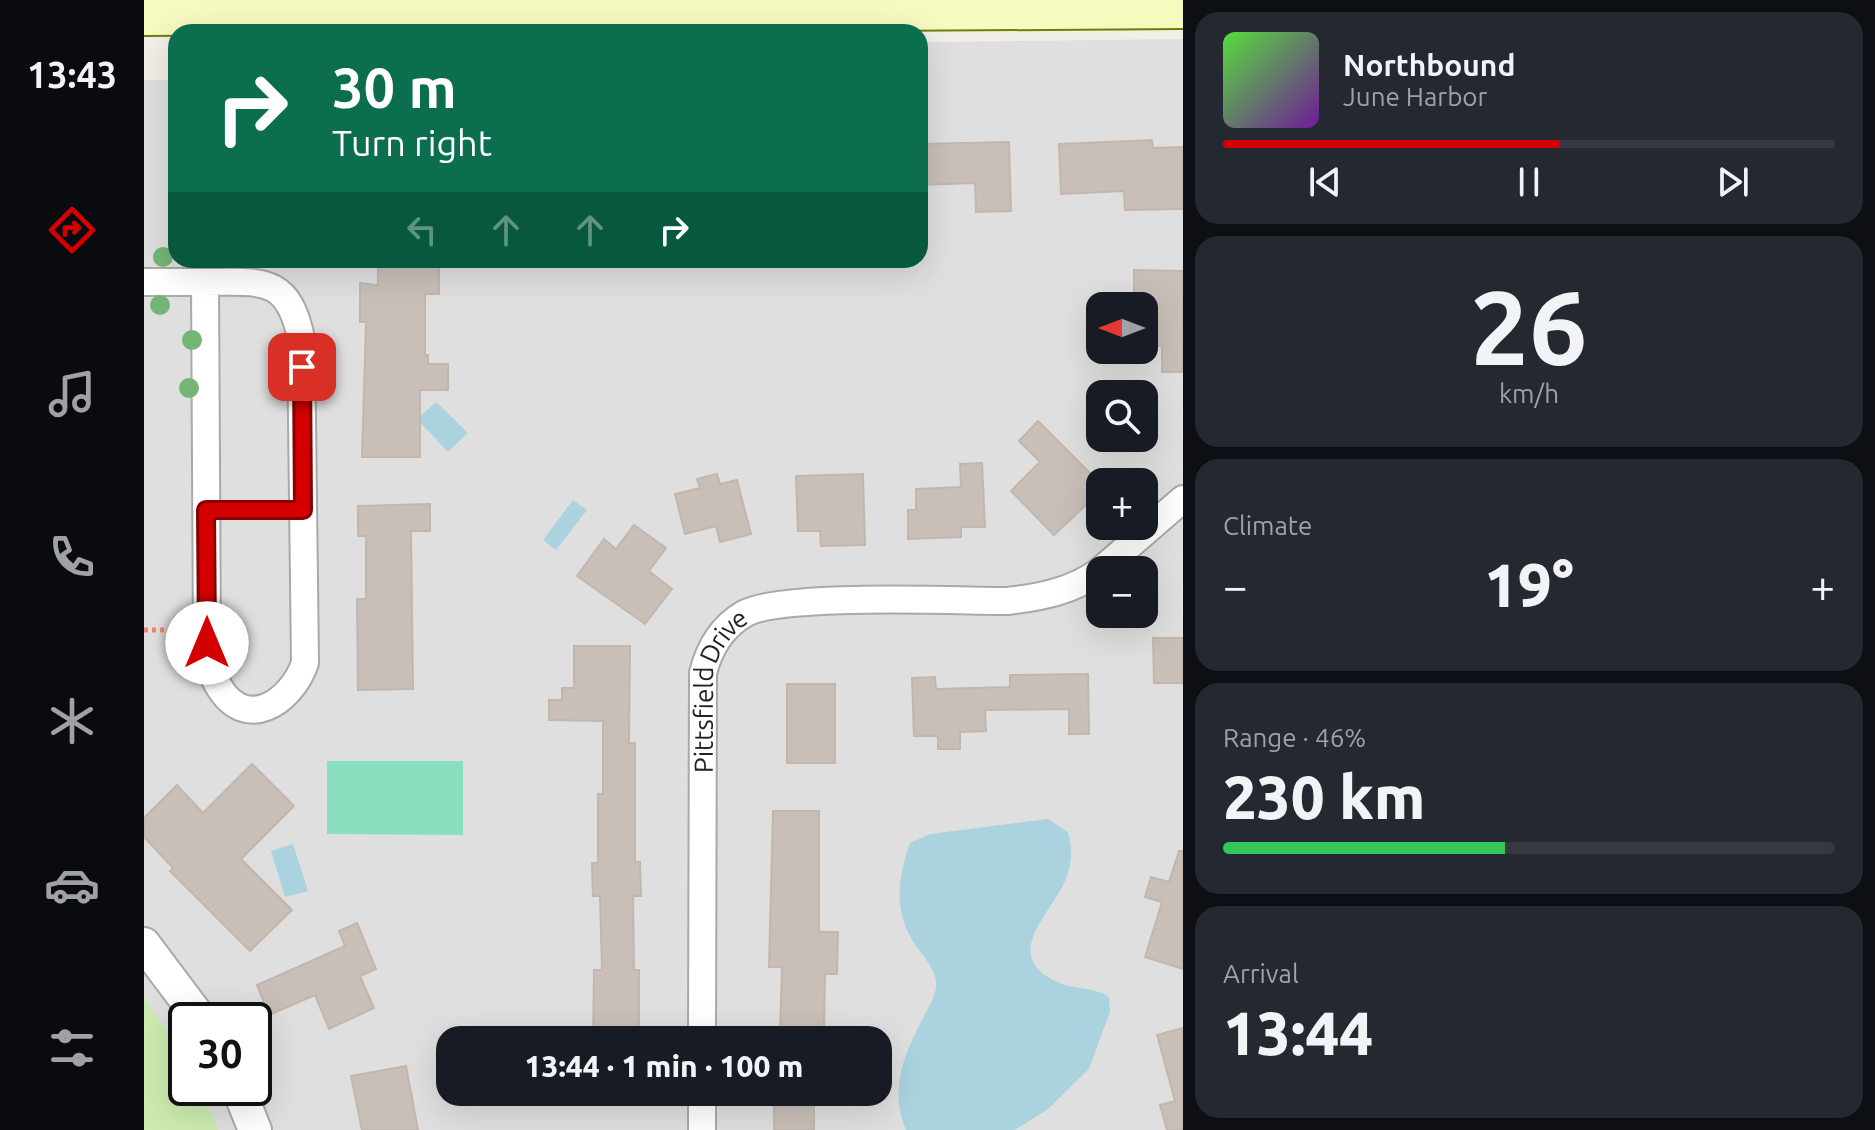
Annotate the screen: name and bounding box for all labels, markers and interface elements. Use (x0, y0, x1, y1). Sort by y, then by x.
text: Northbound (1343, 48, 1515, 82)
text: 13:43 (27, 54, 117, 95)
icon: right (200, 56, 304, 160)
text: 30 m (332, 56, 457, 119)
text: June Harbor (1343, 82, 1487, 111)
text: Turn right (332, 122, 492, 163)
icon: previous (1303, 160, 1347, 204)
icon: pause (1507, 160, 1551, 204)
icon: next (1711, 160, 1755, 204)
icon: directions (44, 202, 100, 258)
icon: left (400, 208, 444, 252)
icon: ahead (484, 208, 528, 252)
icon: ahead (568, 208, 612, 252)
icon: right (652, 208, 696, 252)
text: 26 (1470, 268, 1588, 385)
north arrow (1086, 292, 1158, 364)
map controls (1086, 292, 1158, 628)
pin (268, 333, 336, 401)
icon: arrive (280, 345, 324, 389)
icon: music (44, 366, 100, 422)
text: km/h (1499, 379, 1559, 408)
button: search (1086, 380, 1158, 452)
button: + (1086, 468, 1158, 540)
text: Climate (1223, 511, 1312, 540)
icon: phone (44, 529, 100, 585)
text: 19° (1484, 551, 1574, 618)
button: − (1086, 556, 1158, 628)
text: − (1223, 561, 1248, 610)
text: + (1810, 561, 1835, 610)
position arrow (165, 601, 249, 685)
street label: Pittsfield Drive (688, 602, 752, 773)
icon: climate (44, 693, 100, 749)
text: Range · 46% (1223, 723, 1366, 752)
text: 230 km (1223, 763, 1425, 830)
icon: car (44, 857, 100, 913)
text: Arrival (1223, 959, 1299, 988)
text: 13:44 (1223, 999, 1373, 1066)
speed limit sign: 30 (168, 1002, 272, 1106)
icon: filters (44, 1020, 100, 1076)
text: 13:44 · 1 min · 100 m (525, 1049, 803, 1083)

